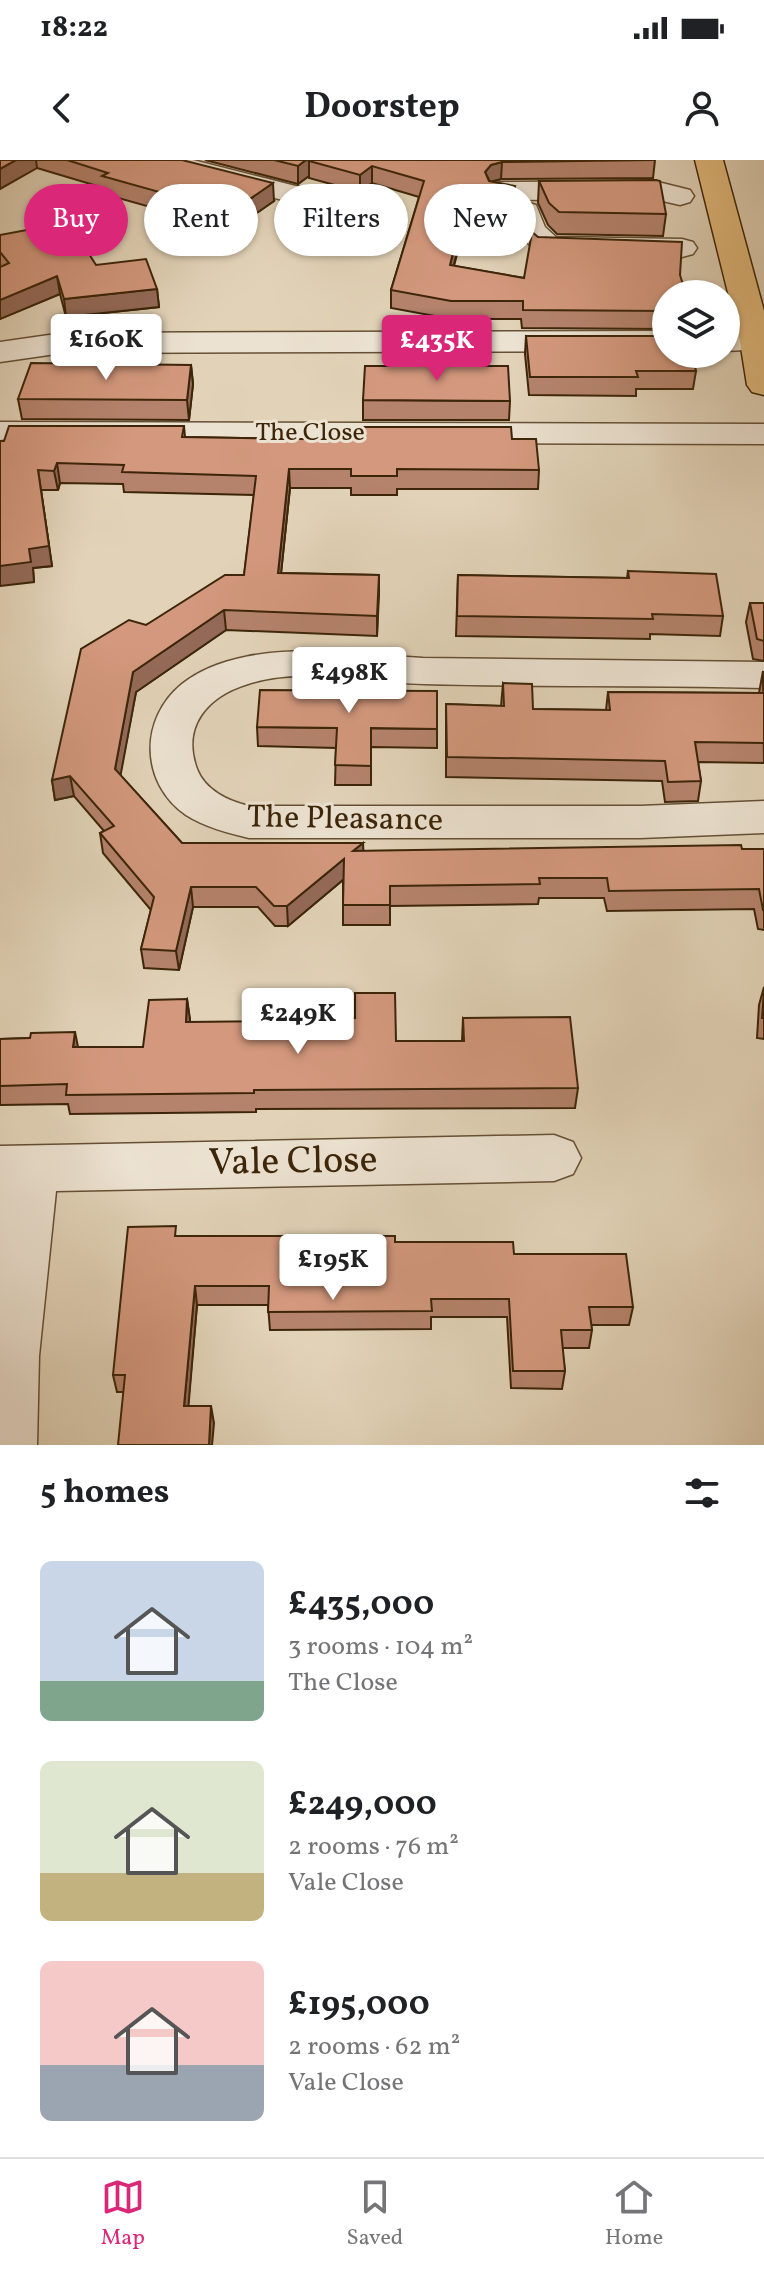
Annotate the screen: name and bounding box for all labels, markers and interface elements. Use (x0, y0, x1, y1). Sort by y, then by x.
text: 18:22 (40, 7, 108, 49)
text: Doorstep (304, 83, 460, 133)
icon: back (40, 86, 84, 130)
icon: person (680, 86, 724, 130)
chip: Buy (24, 184, 128, 256)
chip: Rent (144, 184, 258, 256)
chip: Filters (274, 184, 408, 256)
chip: New (424, 184, 536, 256)
map controls (652, 280, 740, 368)
button: layers (652, 280, 740, 368)
pin: £160K (50, 314, 162, 382)
pin: £435K (381, 315, 493, 383)
text: £160K (69, 322, 143, 358)
text: £435K (400, 323, 474, 359)
street label: The Close (255, 415, 365, 451)
pin: £498K (293, 647, 405, 715)
text: £498K (310, 655, 388, 691)
street label: The Pleasance (247, 796, 443, 844)
pin: £249K (242, 988, 354, 1056)
text: £249K (260, 996, 336, 1032)
street label: Vale Close (208, 1135, 378, 1191)
pin: £195K (277, 1234, 389, 1302)
text: £195K (297, 1242, 369, 1278)
text: 5 homes (40, 1470, 170, 1517)
icon: filters (680, 1471, 724, 1515)
text: £435,000 (288, 1582, 434, 1629)
icon: home (104, 1593, 200, 1689)
text: 3 rooms · 104 m² (288, 1629, 473, 1665)
text: The Close (288, 1665, 398, 1701)
text: £249,000 (288, 1782, 437, 1829)
icon: home (104, 1793, 200, 1889)
text: 2 rooms · 76 m² (288, 1829, 459, 1865)
text: Vale Close (288, 1865, 404, 1901)
text: £195,000 (288, 1982, 430, 2029)
icon: home (104, 1993, 200, 2089)
text: 2 rooms · 62 m² (288, 2029, 460, 2065)
text: Vale Close (288, 2065, 404, 2101)
tab: Map (101, 2175, 145, 2254)
tab: Saved (347, 2175, 403, 2254)
tab: Home (605, 2175, 663, 2254)

